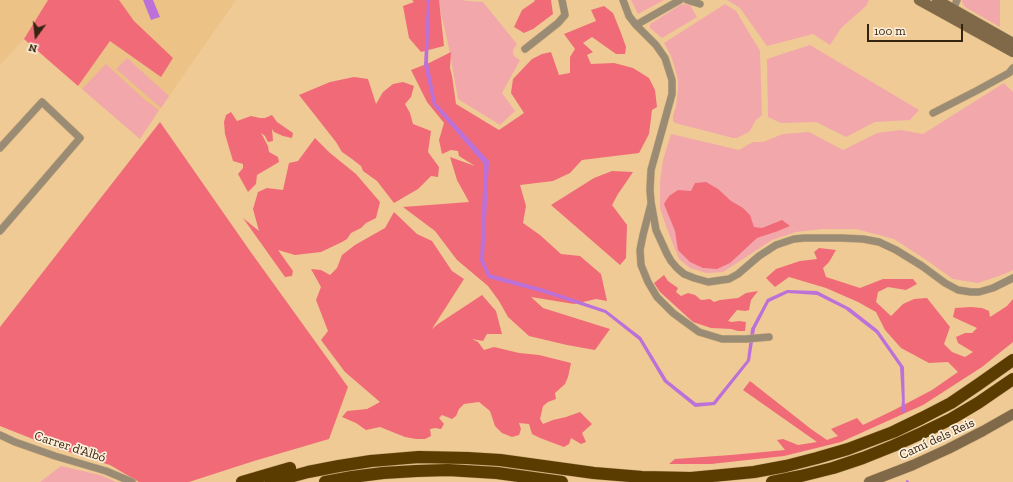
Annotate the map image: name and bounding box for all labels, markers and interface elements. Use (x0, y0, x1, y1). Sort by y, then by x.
north arrow (16, 16, 56, 56)
scale bar (869, 16, 965, 42)
text: 100 m (874, 24, 906, 38)
text: N (27, 41, 38, 55)
street label: Camí dels Reis (897, 415, 977, 463)
street label: Carrer d'Albó (32, 428, 108, 466)

